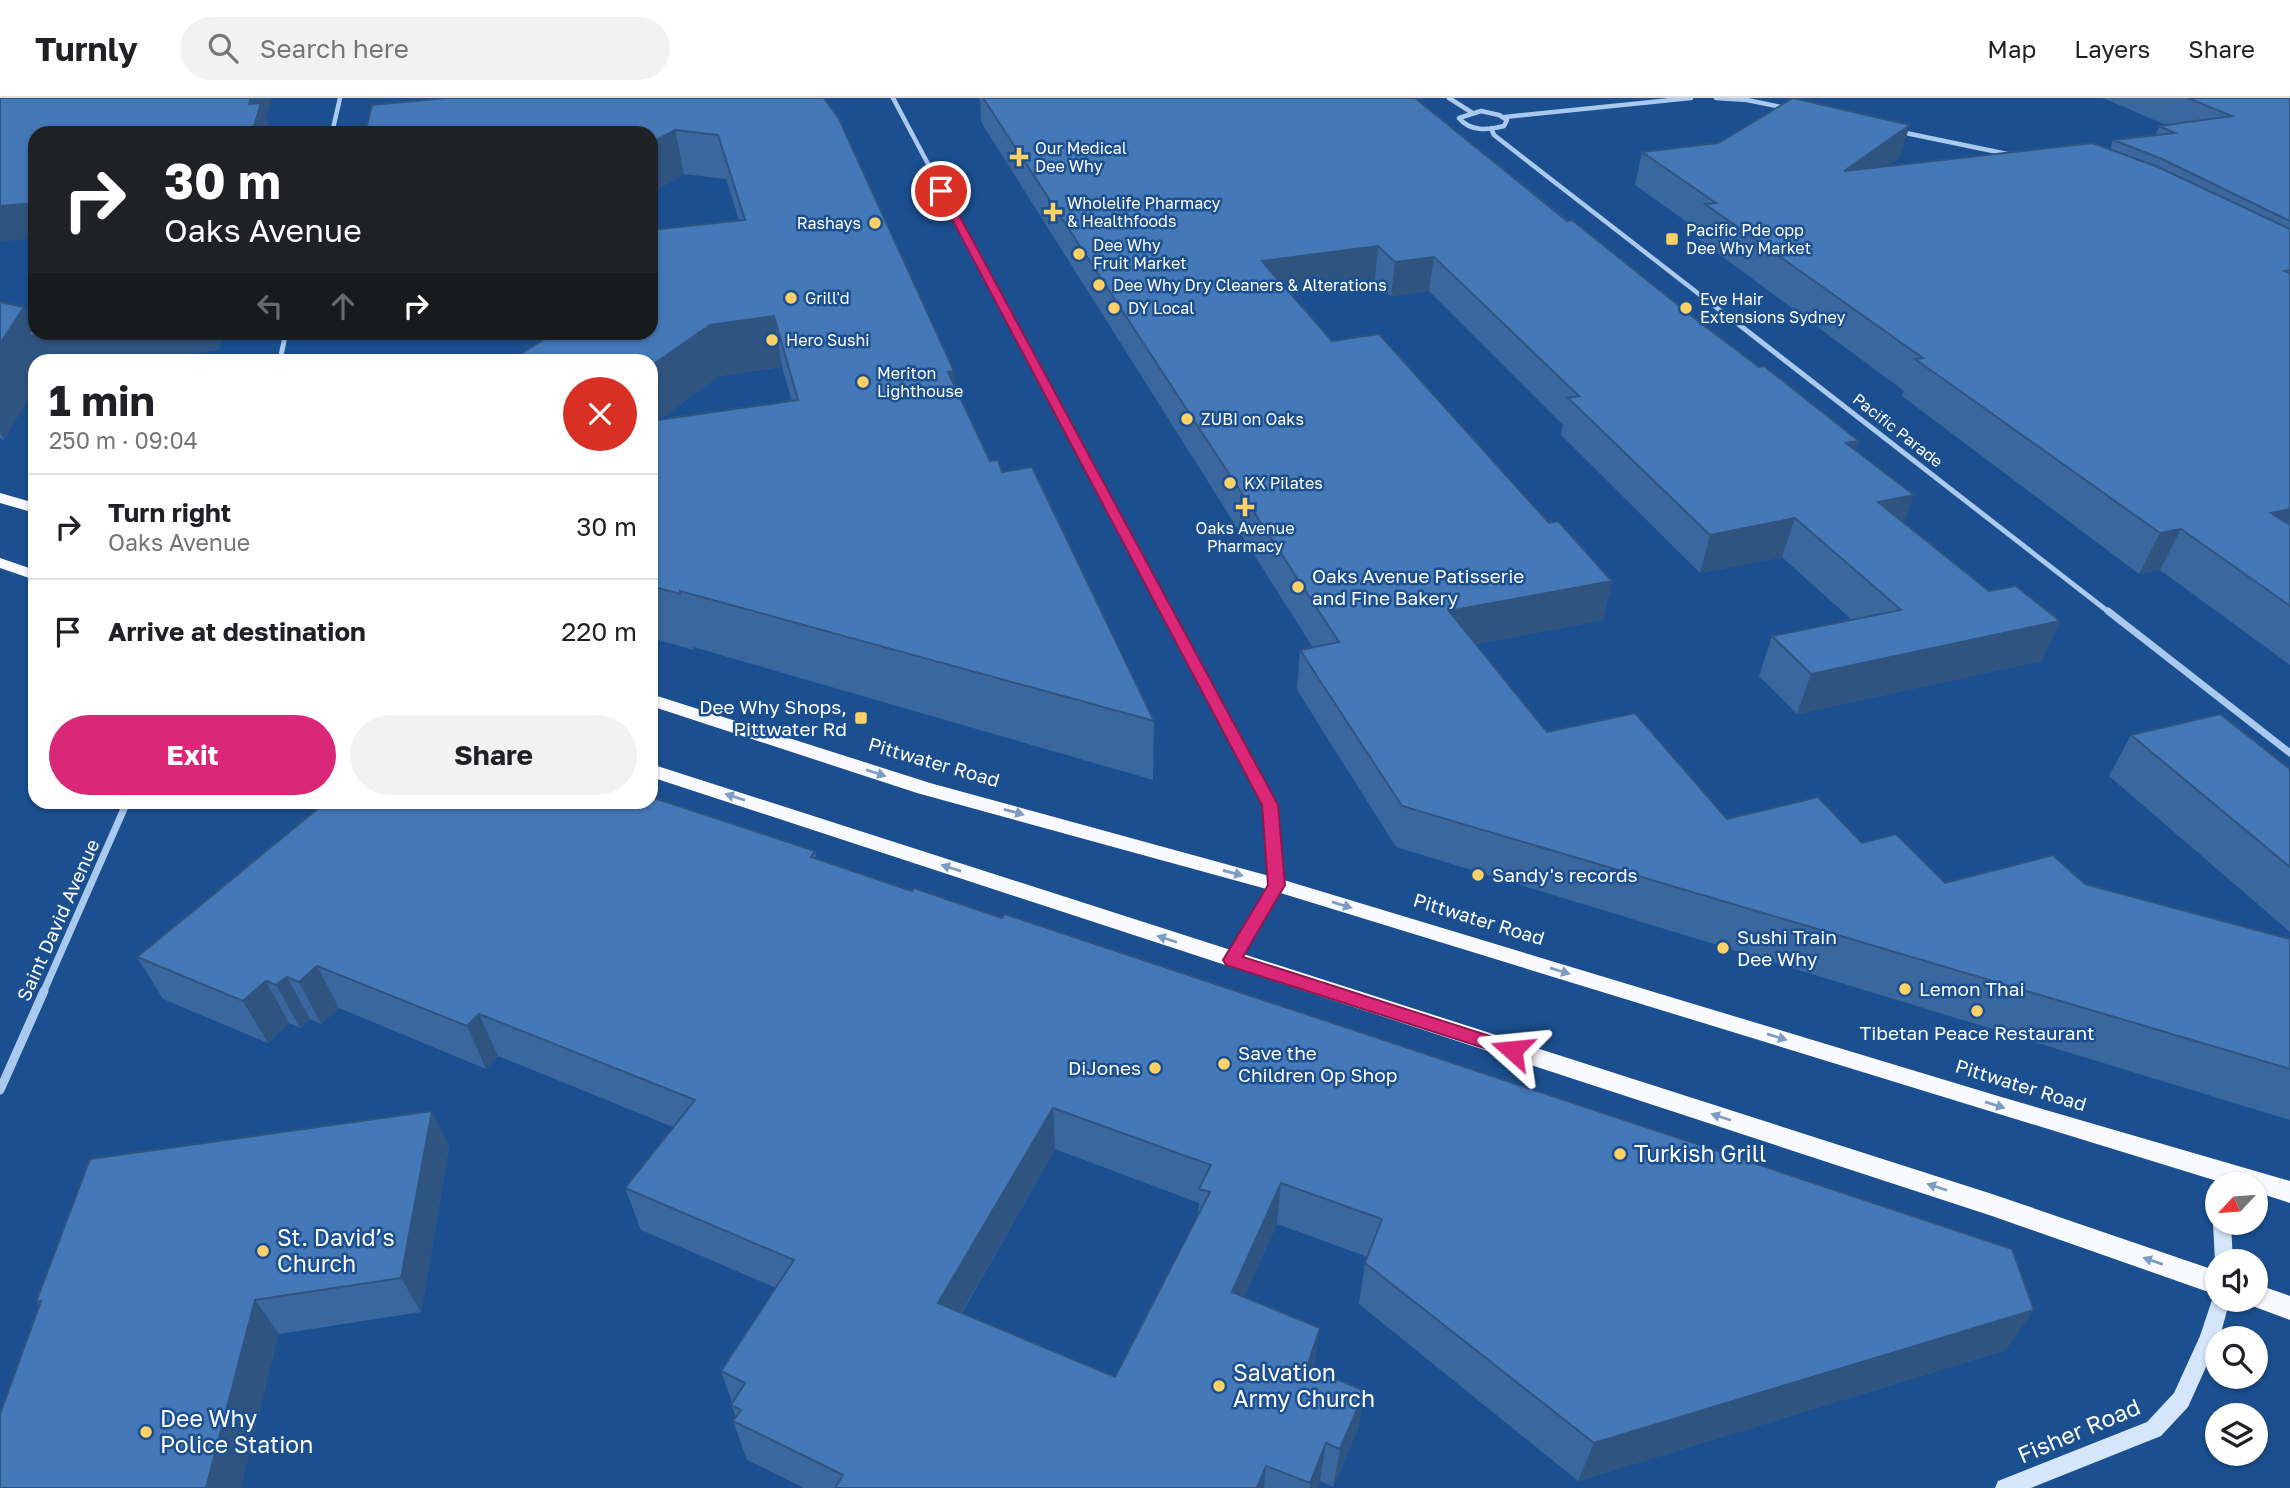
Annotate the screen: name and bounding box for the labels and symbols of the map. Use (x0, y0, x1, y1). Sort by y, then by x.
place label: Our Medical Dee Why (1035, 138, 1127, 176)
marker: Our Medical Dee Why (1009, 147, 1029, 167)
pin (911, 161, 971, 221)
place label: Wholelife Pharmacy & Healthfoods (1067, 193, 1221, 231)
marker: Wholelife Pharmacy & Healthfoods (1045, 204, 1061, 220)
place label: Rashays (797, 213, 861, 233)
marker: Rashays (867, 215, 883, 231)
place label: Pacific Pde opp Dee Why Market (1686, 220, 1811, 258)
marker: Pacific Pde opp Dee Why Market (1664, 231, 1680, 247)
place label: Dee Why Fruit Market (1093, 235, 1187, 273)
marker: Dee Why Fruit Market (1071, 246, 1087, 262)
place label: Dee Why Dry Cleaners & Alterations (1113, 275, 1387, 295)
marker: Dee Why Dry Cleaners & Alterations (1091, 277, 1107, 293)
place label: Grill'd (805, 288, 850, 308)
place label: Eve Hair Extensions Sydney (1700, 289, 1845, 327)
marker: Grill'd (783, 290, 799, 306)
place label: DY Local (1128, 298, 1194, 318)
marker: DY Local (1106, 300, 1122, 316)
marker: Eve Hair Extensions Sydney (1678, 300, 1694, 316)
place label: Hero Sushi (786, 330, 870, 350)
marker: Hero Sushi (764, 332, 780, 348)
place label: Meriton Lighthouse (877, 363, 963, 401)
marker: Meriton Lighthouse (855, 374, 871, 390)
street label: Pacific Parade (1849, 389, 1947, 471)
place label: ZUBI on Oaks (1201, 409, 1304, 429)
marker: ZUBI on Oaks (1179, 411, 1195, 427)
place label: KX Pilates (1244, 473, 1323, 493)
marker: KX Pilates (1222, 475, 1238, 491)
marker: Oaks Avenue Pharmacy (1237, 499, 1253, 515)
place label: Oaks Avenue Pharmacy (1196, 518, 1294, 556)
place label: Oaks Avenue Patisserie and Fine Bakery (1312, 564, 1524, 609)
marker: Oaks Avenue Patisserie and Fine Bakery (1290, 579, 1306, 595)
place label: Dee Why Shops, Pittwater Rd (699, 695, 847, 740)
marker: Dee Why Shops, Pittwater Rd (853, 710, 869, 726)
street label: Pittwater Road (866, 732, 1002, 791)
one-way arrow (866, 768, 887, 778)
one-way arrow (724, 792, 745, 802)
one-way arrow (1003, 808, 1024, 818)
street label: Saint David Avenue (12, 835, 104, 1004)
one-way arrow (941, 862, 962, 872)
place label: Sandy's records (1492, 863, 1638, 886)
marker: Sandy's records (1470, 867, 1486, 883)
one-way arrow (1222, 868, 1244, 879)
street label: Pittwater Road (1411, 888, 1547, 949)
one-way arrow (1332, 900, 1353, 910)
place label: Sushi Train Dee Why (1737, 925, 1837, 970)
one-way arrow (1157, 933, 1178, 944)
marker: Sushi Train Dee Why (1715, 940, 1731, 956)
one-way arrow (1549, 966, 1570, 976)
place label: Lemon Thai (1919, 977, 2025, 1000)
marker: Lemon Thai (1897, 981, 1913, 997)
marker: Tibetan Peace Restaurant (1969, 1003, 1985, 1019)
position arrow (1475, 1013, 1549, 1087)
place label: Tibetan Peace Restaurant (1859, 1021, 2095, 1044)
one-way arrow (1767, 1033, 1788, 1043)
place label: Save the Children Op Shop (1238, 1041, 1397, 1086)
street label: Pittwater Road (1953, 1054, 2089, 1115)
place label: DiJones (1068, 1056, 1141, 1079)
marker: Save the Children Op Shop (1216, 1056, 1232, 1072)
marker: DiJones (1147, 1060, 1163, 1076)
one-way arrow (1984, 1100, 2005, 1110)
one-way arrow (1711, 1111, 1732, 1122)
place label: Turkish Grill (1634, 1139, 1766, 1167)
marker: Turkish Grill (1612, 1146, 1628, 1162)
north arrow (2205, 1172, 2268, 1236)
one-way arrow (1927, 1182, 1948, 1192)
place label: St. David’s Church (277, 1223, 395, 1277)
marker: St. David’s Church (255, 1243, 271, 1259)
one-way arrow (2142, 1255, 2163, 1266)
place label: Salvation Army Church (1233, 1358, 1375, 1412)
marker: Salvation Army Church (1211, 1378, 1227, 1394)
street label: Fisher Road (2013, 1392, 2144, 1468)
place label: Dee Why Police Station (160, 1404, 313, 1458)
marker: Dee Why Police Station (138, 1424, 154, 1440)

